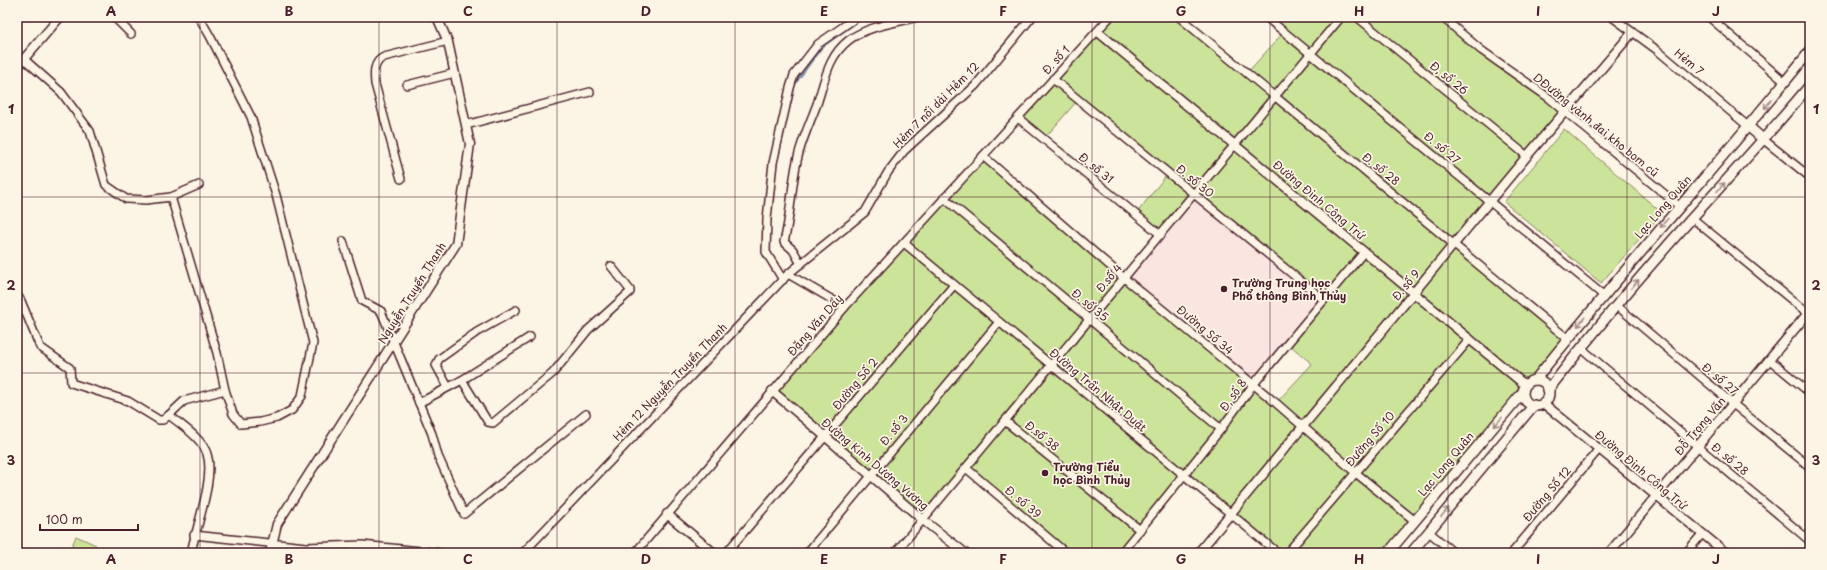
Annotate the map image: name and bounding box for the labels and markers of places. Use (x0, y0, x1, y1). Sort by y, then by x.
place label: Trường Trung học Phổ thông Bình Thủy (1232, 274, 1346, 304)
marker: Trường Trung học Phổ thông Bình Thủy (1219, 284, 1229, 294)
place label: Trường Tiểu học Bình Thủy (1053, 458, 1130, 488)
marker: Trường Tiểu học Bình Thủy (1040, 468, 1050, 478)

